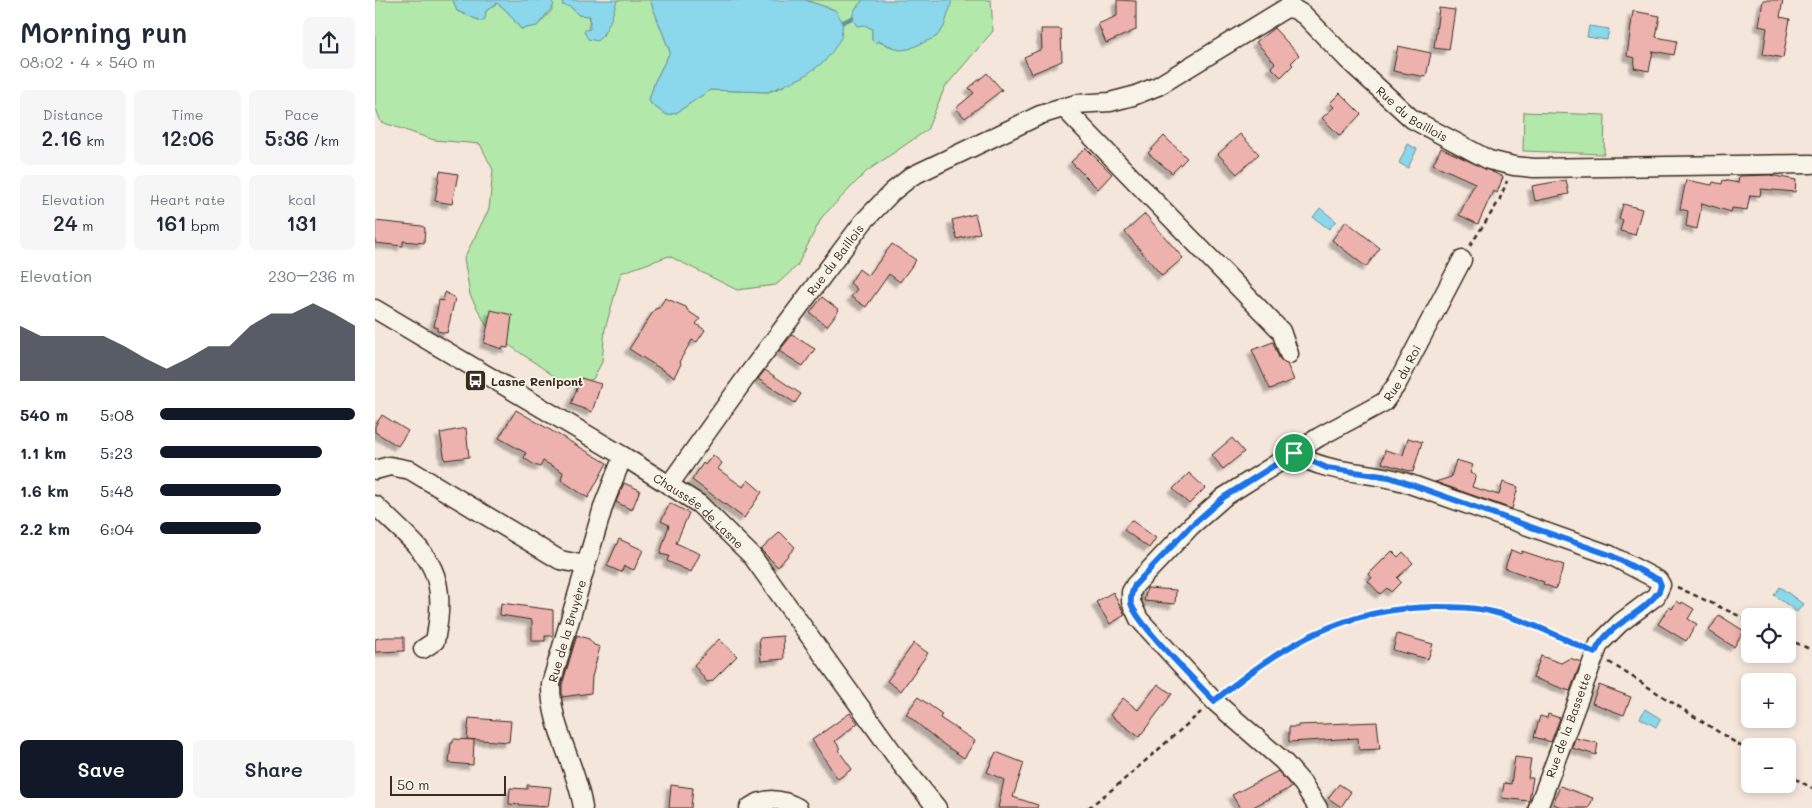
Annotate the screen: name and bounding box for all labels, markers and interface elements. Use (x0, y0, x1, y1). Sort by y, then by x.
text: Morning run (20, 14, 187, 50)
button: share (303, 17, 355, 69)
text: 08:02 · 4 × 540 m (20, 51, 155, 72)
street label: Rue du Baillois (1373, 82, 1451, 145)
text: Distance (43, 105, 103, 124)
text: Time (172, 105, 203, 124)
text: Pace (285, 105, 319, 124)
text: 2.16 (42, 124, 82, 151)
text: 12:06 (161, 124, 214, 151)
text: 5:36 (265, 124, 309, 151)
text: km (82, 131, 105, 150)
text: /km (309, 131, 339, 150)
text: Elevation (42, 190, 105, 209)
text: Heart rate (150, 190, 225, 209)
text: kcal (288, 190, 316, 209)
text: 24 (53, 209, 78, 236)
text: 161 (155, 209, 187, 236)
text: 131 (286, 209, 317, 236)
text: m (78, 216, 93, 235)
text: bpm (187, 216, 220, 235)
street label: Rue du Baillois (803, 221, 867, 298)
text: Elevation (20, 265, 92, 286)
text: 230–236 m (268, 265, 355, 286)
street label: Rue du Roi (1379, 342, 1424, 404)
bus stop icon: Lasne Renipont (463, 369, 487, 393)
place label: Lasne Renipont (491, 373, 583, 389)
text: 540 m (20, 404, 68, 425)
text: 5:08 (100, 404, 134, 425)
pin (1273, 432, 1315, 474)
icon: arrive (1280, 439, 1308, 467)
text: 1.1 km (20, 442, 66, 463)
text: 5:23 (100, 442, 133, 463)
street label: Chaussée de Lasne (650, 469, 747, 552)
text: 1.6 km (20, 480, 69, 501)
text: 5:48 (100, 480, 133, 501)
text: 2.2 km (20, 518, 70, 539)
text: 6:04 (100, 518, 134, 539)
street label: Rue de la Bruyère (544, 578, 589, 684)
map controls (1741, 608, 1796, 793)
button: locate (1741, 608, 1796, 663)
street label: Rue de la Bassette (1542, 670, 1594, 780)
button: + (1741, 673, 1796, 728)
button: − (1741, 738, 1796, 793)
button: Save (20, 740, 183, 798)
button: Share (193, 740, 355, 798)
scale bar (390, 773, 506, 796)
text: 50 m (397, 775, 429, 794)

